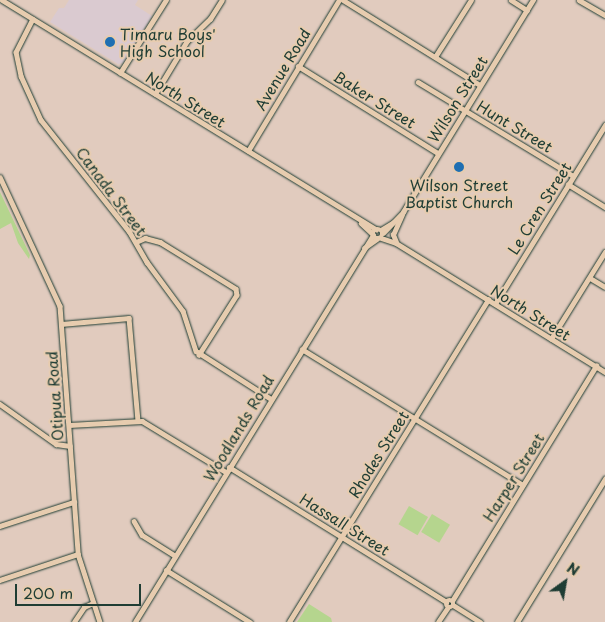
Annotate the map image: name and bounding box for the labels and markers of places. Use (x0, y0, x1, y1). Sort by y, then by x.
place label: Timaru Boys' High School (120, 24, 216, 59)
marker: Timaru Boys' High School (104, 36, 116, 48)
marker: Wilson Street Baptist Church (453, 161, 465, 173)
place label: Wilson Street Baptist Church (404, 175, 514, 210)

